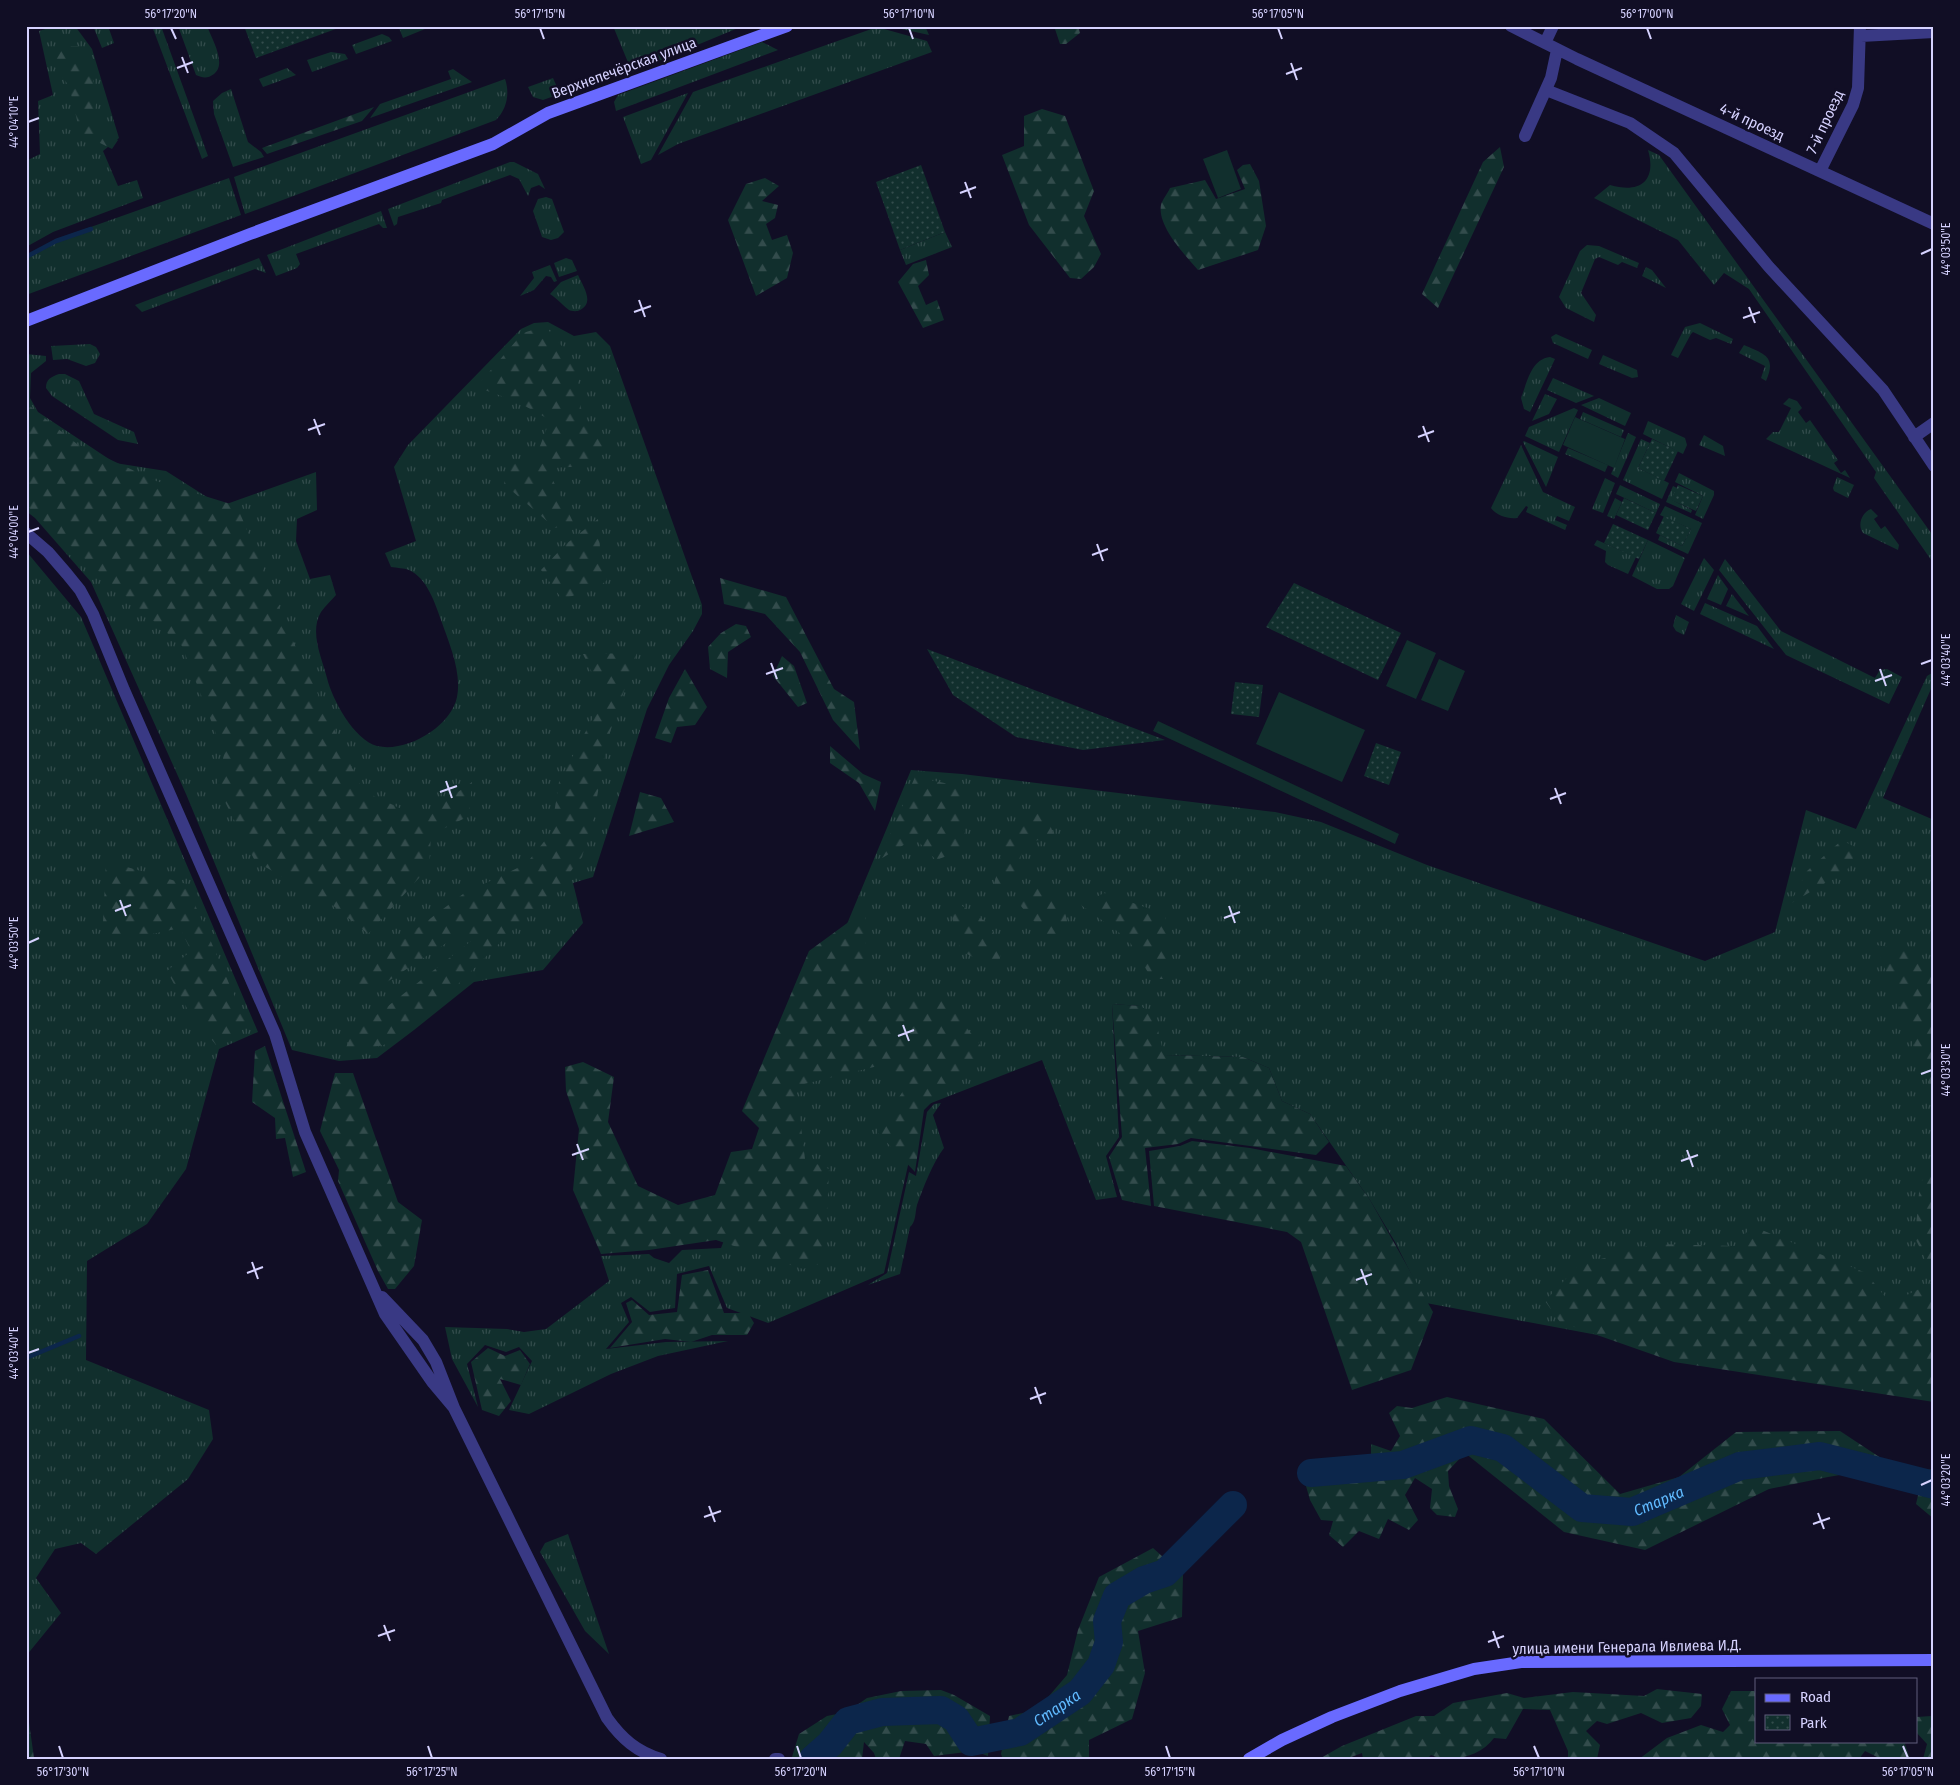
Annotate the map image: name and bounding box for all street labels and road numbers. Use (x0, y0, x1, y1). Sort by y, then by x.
street label: Верхнепечёрская улица (549, 33, 699, 103)
street label: 7-й проезд (1802, 87, 1848, 157)
street label: 4-й проезд (1717, 99, 1787, 145)
street label: улица имени Генерала Ивлиева И.Д. (1512, 1636, 1742, 1658)

